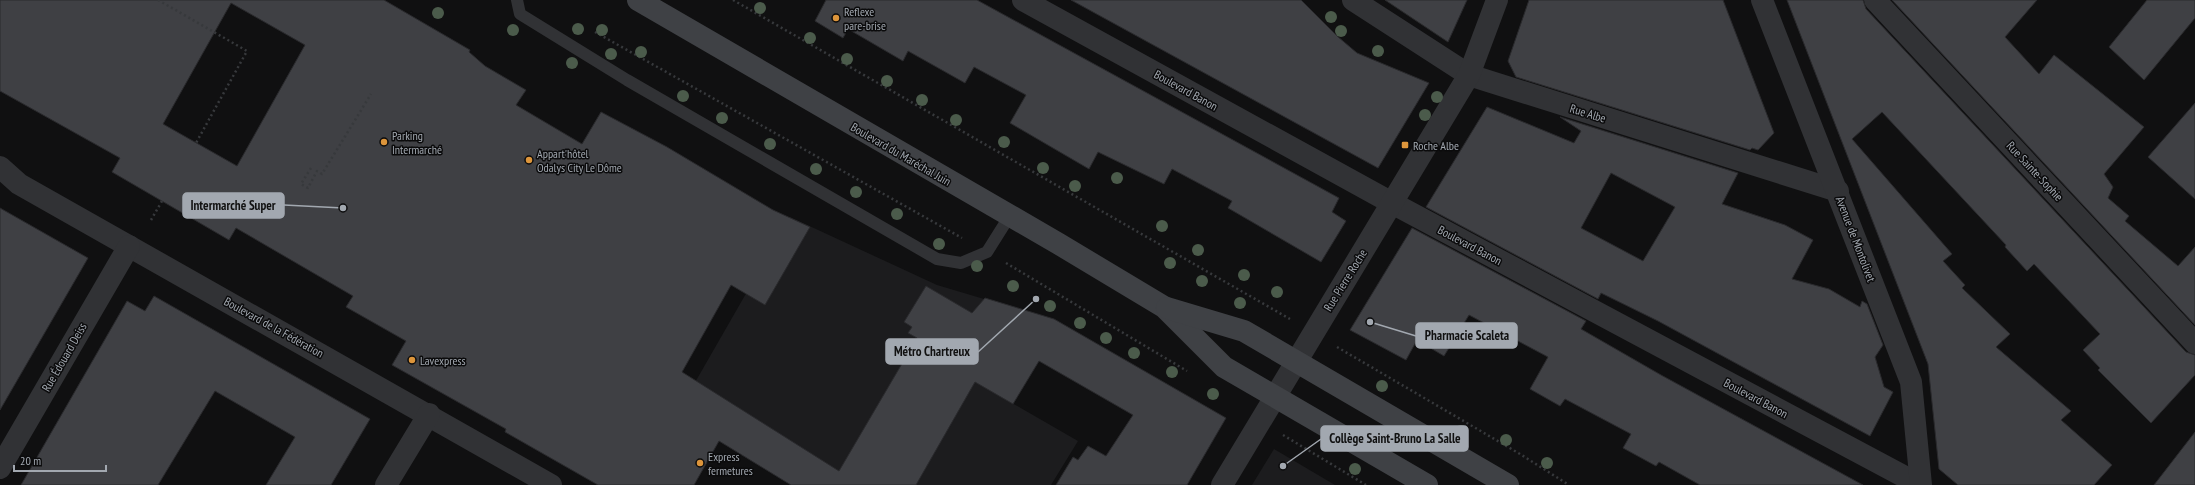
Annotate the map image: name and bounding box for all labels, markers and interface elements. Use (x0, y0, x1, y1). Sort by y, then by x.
place label: Reflexe pare-brise (844, 4, 886, 33)
marker: Reflexe pare-brise (831, 13, 841, 23)
street label: Boulevard Banon (1152, 66, 1220, 114)
street label: Rue Albe (1568, 100, 1608, 126)
street label: Boulevard du Maréchal Juin (848, 119, 954, 189)
place label: Parking Intermarché (392, 128, 442, 157)
marker: Parking Intermarché (379, 137, 389, 147)
place label: Roche Albe (1413, 138, 1459, 153)
street label: Rue Sainte-Sophie (2003, 138, 2067, 204)
marker: Roche Albe (1400, 140, 1410, 150)
place label: Appart'hôtel Odalys City Le Dôme (537, 146, 622, 175)
marker: Appart'hôtel Odalys City Le Dôme (524, 155, 534, 165)
callout: Intermarché Super (183, 193, 284, 218)
street label: Avenue de Montolivet (1833, 194, 1879, 285)
text: Intermarché Super (190, 197, 276, 214)
street label: Boulevard Banon (1435, 222, 1505, 268)
street label: Rue Pierre Roche (1320, 246, 1370, 314)
street label: Boulevard de la Fédération (222, 293, 326, 361)
street label: Rue Édouard Deiss (38, 320, 90, 394)
callout: Pharmacie Scaleta (1416, 323, 1517, 348)
text: Pharmacie Scaleta (1425, 327, 1509, 344)
callout: Métro Chartreux (886, 339, 978, 364)
text: Métro Chartreux (894, 343, 970, 360)
place label: Lavexpress (420, 353, 466, 368)
marker: Lavexpress (407, 355, 417, 365)
street label: Boulevard Banon (1721, 375, 1791, 421)
callout: Collège Saint-Bruno La Salle (1321, 426, 1468, 451)
text: Collège Saint-Bruno La Salle (1329, 430, 1461, 447)
scale bar (14, 447, 106, 473)
place label: Express fermetures (708, 449, 753, 478)
text: 20 m (20, 453, 41, 468)
marker: Express fermetures (695, 458, 705, 468)

